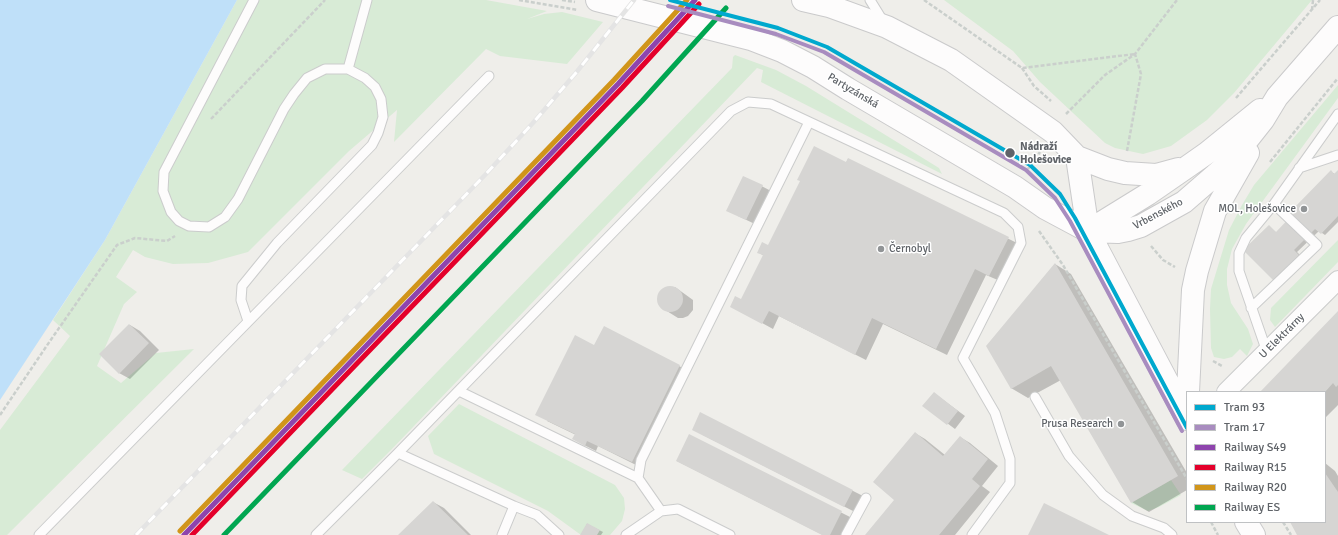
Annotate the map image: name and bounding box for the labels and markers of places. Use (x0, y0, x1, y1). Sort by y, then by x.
place label: Nádraží Holešovice (1020, 140, 1072, 166)
marker: Nádraží Holešovice (1003, 146, 1017, 160)
place label: MOL, Holešovice (1218, 202, 1296, 216)
marker: MOL, Holešovice (1299, 204, 1309, 214)
place label: Černobyl (889, 242, 931, 256)
marker: Černobyl (876, 244, 886, 254)
place label: Prusa Research (1041, 417, 1113, 431)
marker: Prusa Research (1116, 419, 1126, 429)

